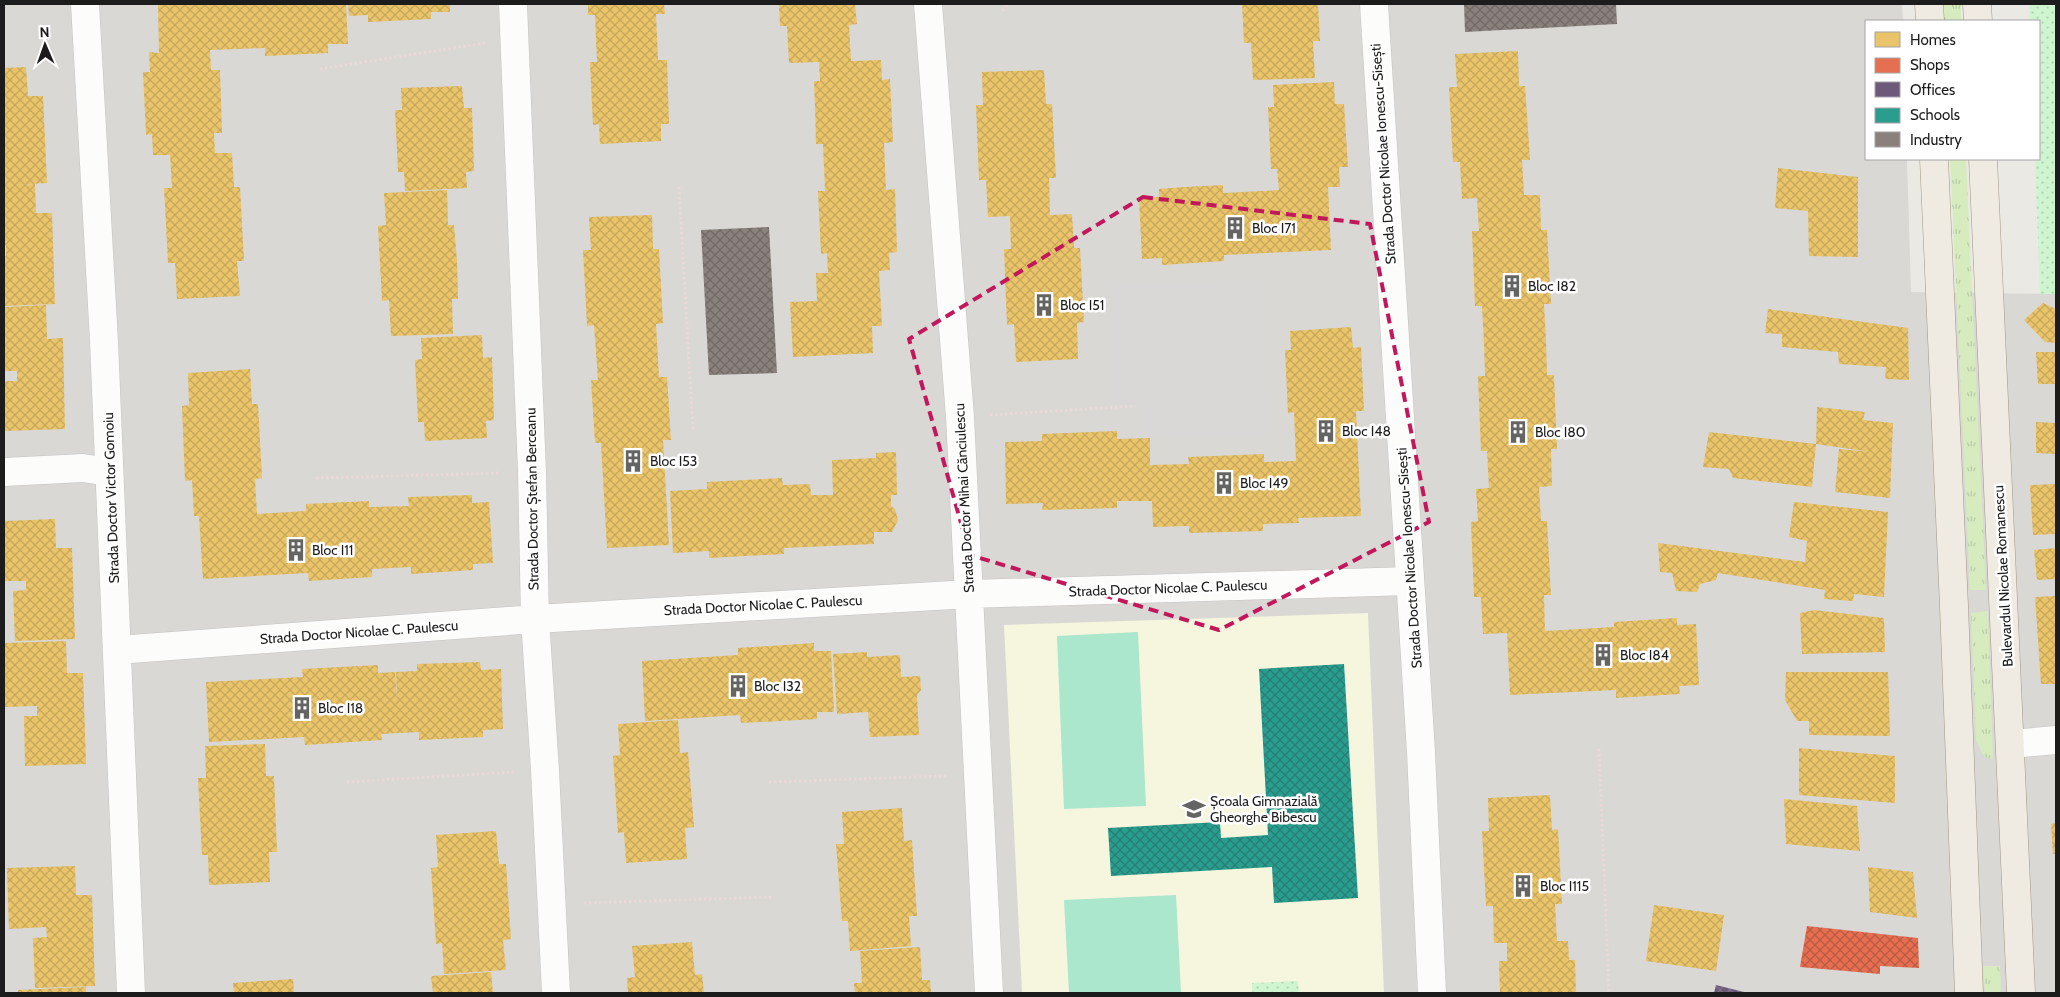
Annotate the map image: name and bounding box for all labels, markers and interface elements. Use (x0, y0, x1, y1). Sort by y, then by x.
north arrow (20, 20, 70, 70)
legend (1865, 20, 2040, 160)
text: N (39, 23, 50, 41)
text: Homes (1910, 31, 1956, 49)
street label: Strada Doctor Nicolae Ionescu-Sisești (1366, 43, 1400, 265)
text: Shops (1910, 56, 1950, 74)
text: Offices (1910, 81, 1955, 99)
text: Schools (1910, 106, 1960, 124)
text: Industry (1910, 131, 1962, 149)
building icon: Bloc I71 (1222, 215, 1248, 241)
place label: Bloc I71 (1252, 219, 1296, 237)
building icon: Bloc I82 (1499, 273, 1525, 299)
place label: Bloc I82 (1528, 277, 1576, 295)
building icon: Bloc I51 (1031, 292, 1057, 318)
place label: Bloc I51 (1060, 296, 1104, 314)
street label: Strada Doctor Mihai Cănciulescu (950, 403, 978, 593)
street label: Strada Doctor Ștefan Berceanu (521, 407, 543, 591)
street label: Strada Doctor Victor Gomoiu (99, 412, 123, 584)
building icon: Bloc I48 (1313, 418, 1339, 444)
building icon: Bloc I80 (1505, 419, 1531, 445)
place label: Bloc I48 (1342, 422, 1391, 440)
place label: Bloc I80 (1535, 423, 1586, 441)
street label: Strada Doctor Nicolae Ionescu-Sisești (1392, 447, 1426, 669)
building icon: Bloc I53 (620, 448, 646, 474)
place label: Bloc I53 (650, 452, 697, 470)
building icon: Bloc I49 (1211, 470, 1237, 496)
place label: Bloc I49 (1240, 474, 1288, 492)
street label: Bulevardul Nicolae Romanescu (1989, 485, 2017, 667)
building icon: Bloc I11 (283, 537, 309, 563)
place label: Bloc I11 (312, 541, 353, 559)
street label: Strada Doctor Nicolae C. Paulescu (1068, 576, 1268, 600)
street label: Strada Doctor Nicolae C. Paulescu (663, 591, 863, 619)
street label: Strada Doctor Nicolae C. Paulescu (259, 616, 459, 648)
building icon: Bloc I84 (1590, 642, 1616, 668)
place label: Bloc I84 (1620, 646, 1669, 664)
building icon: Bloc I32 (725, 673, 751, 699)
place label: Bloc I32 (754, 677, 801, 695)
building icon: Bloc I18 (289, 695, 315, 721)
place label: Bloc I18 (318, 699, 363, 717)
place label: Școala Gimnazială Gheorghe Bibescu (1210, 792, 1318, 826)
school or university icon: Școala Gimnazială Gheorghe Bibescu (1181, 796, 1207, 822)
building icon: Bloc I115 (1510, 873, 1536, 899)
place label: Bloc I115 (1540, 877, 1589, 895)

